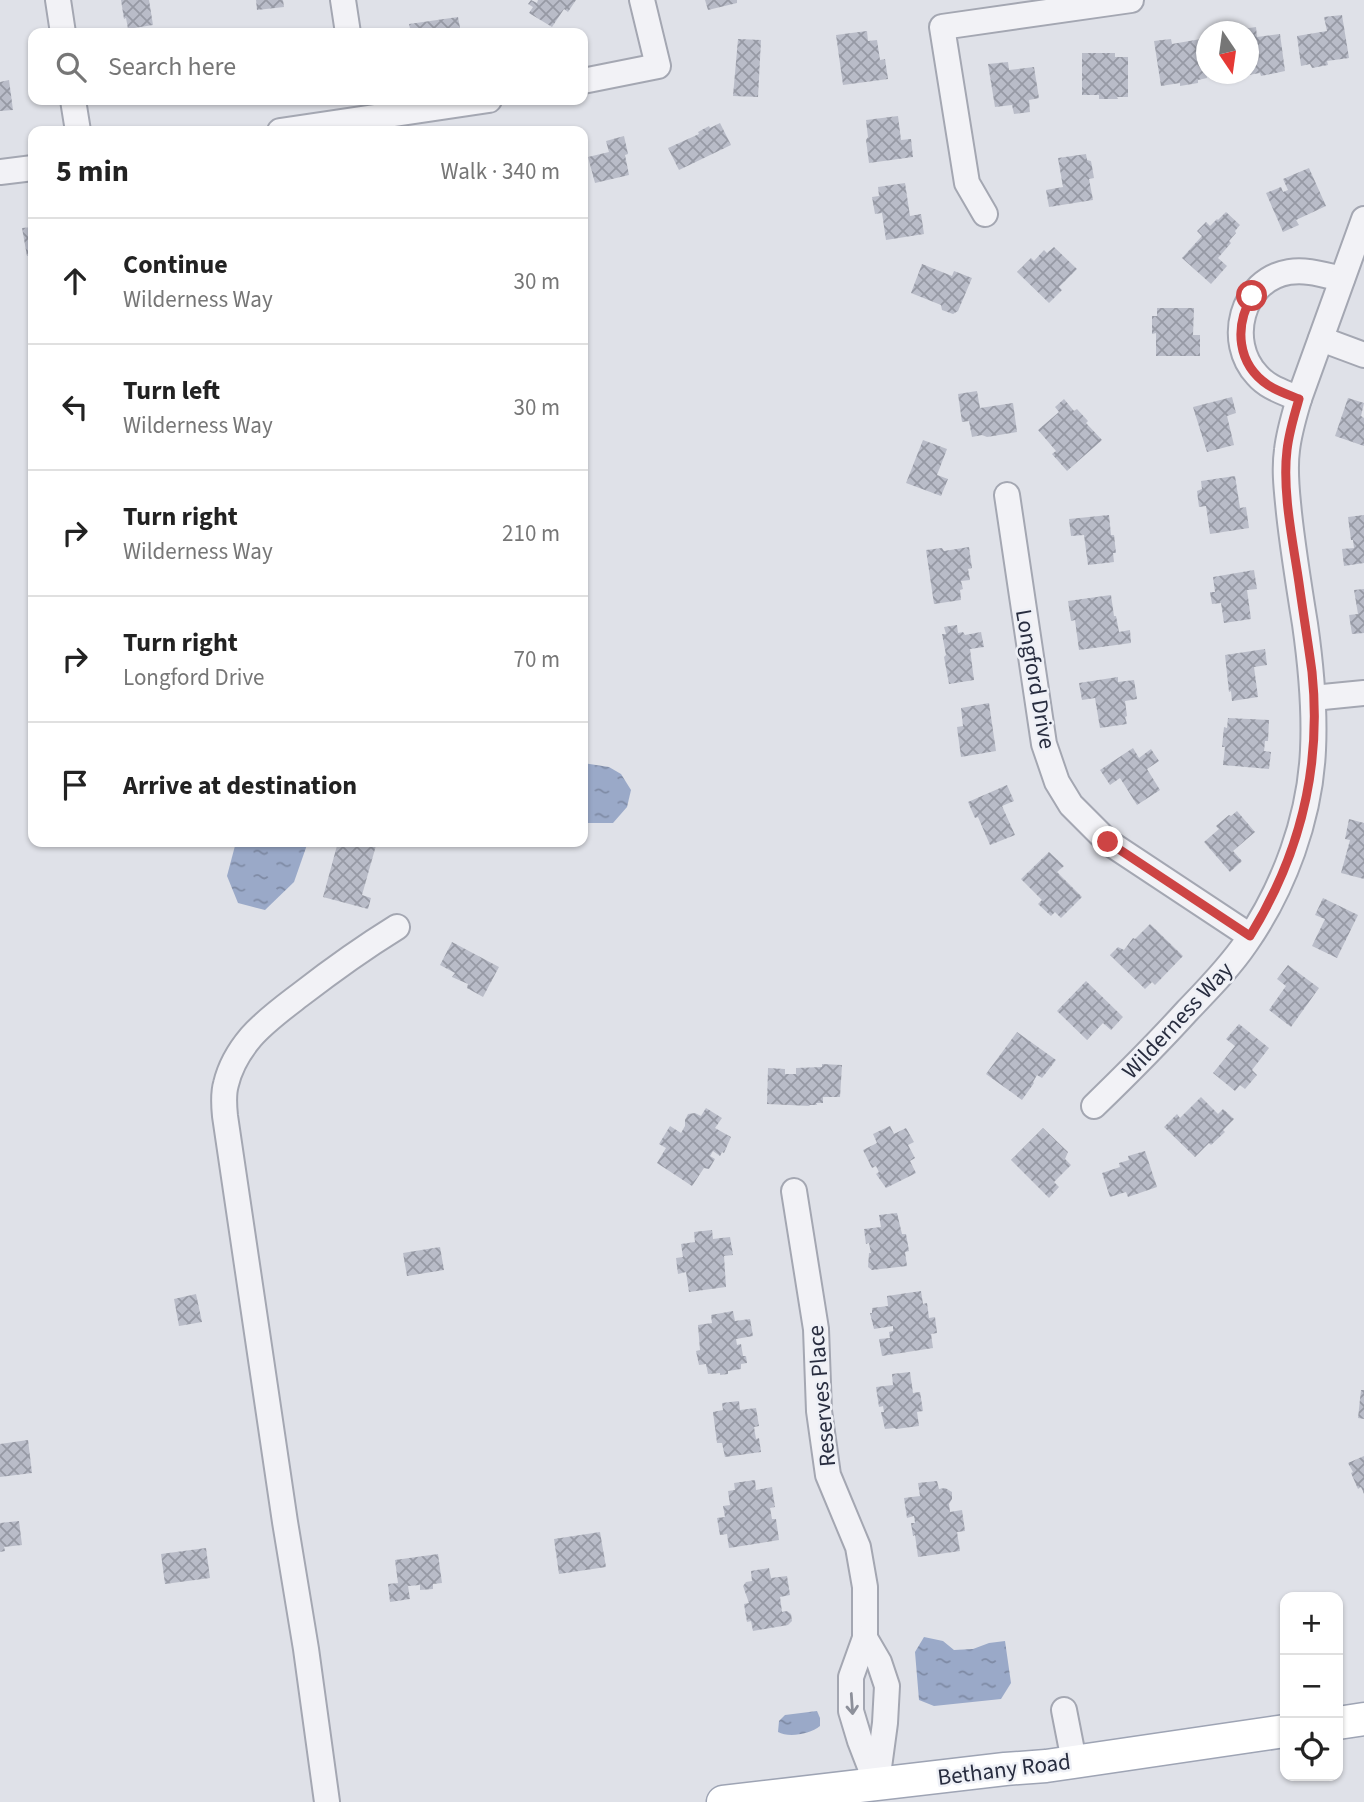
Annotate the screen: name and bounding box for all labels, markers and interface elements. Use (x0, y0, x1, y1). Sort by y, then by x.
north arrow (1196, 21, 1259, 84)
search box (28, 28, 588, 105)
icon: search (52, 48, 90, 86)
text: Search here (108, 48, 236, 85)
text: 5 min (56, 150, 129, 193)
text: Walk · 340 m (441, 155, 560, 188)
text: Continue (123, 246, 228, 283)
icon: ahead (56, 262, 94, 300)
text: 30 m (513, 265, 560, 298)
route start (1236, 280, 1267, 311)
text: Wilderness Way (123, 283, 273, 316)
text: Turn left (123, 372, 220, 409)
icon: left (56, 388, 94, 426)
text: 30 m (513, 391, 560, 424)
text: Wilderness Way (123, 409, 273, 442)
text: Turn right (123, 498, 238, 535)
icon: right (56, 514, 94, 552)
text: 210 m (502, 517, 560, 550)
text: Wilderness Way (123, 535, 273, 568)
street label: Longford Drive (1007, 607, 1064, 752)
text: Turn right (123, 624, 238, 661)
icon: right (56, 640, 94, 678)
text: 70 m (513, 643, 560, 676)
text: Longford Drive (123, 661, 264, 694)
icon: arrive (56, 766, 94, 804)
text: Arrive at destination (123, 767, 357, 804)
route end (1092, 826, 1123, 857)
street label: Wilderness Way (1114, 954, 1241, 1086)
street label: Reserves Place (799, 1324, 844, 1468)
map controls (1280, 1592, 1343, 1781)
button: + (1280, 1592, 1343, 1655)
button: − (1280, 1655, 1343, 1718)
one-way arrow (846, 1692, 859, 1715)
button: locate (1280, 1718, 1343, 1781)
street label: Bethany Road (936, 1745, 1073, 1794)

